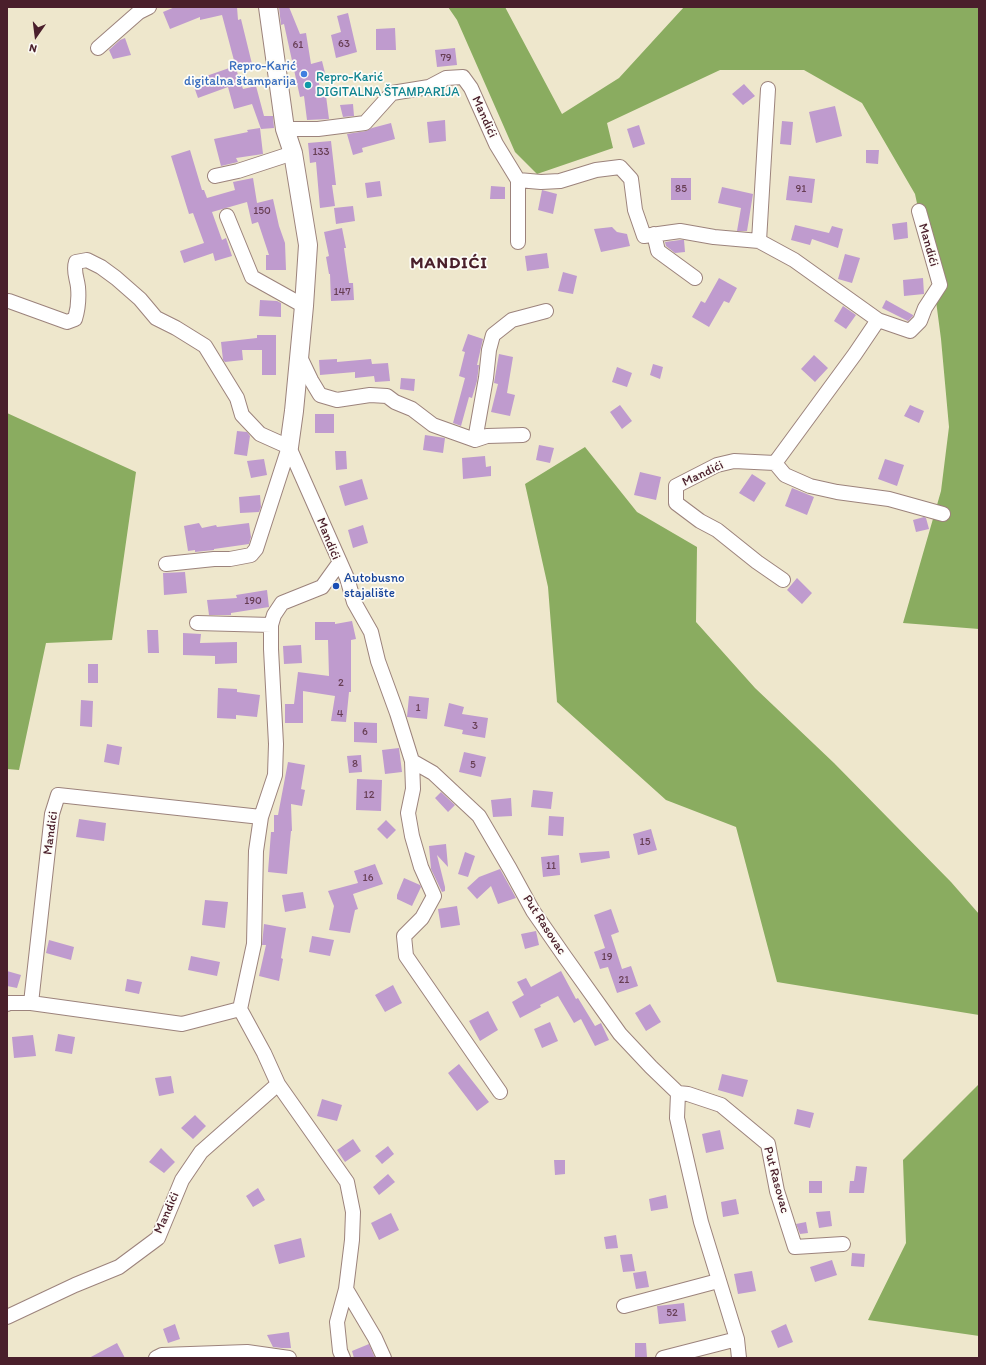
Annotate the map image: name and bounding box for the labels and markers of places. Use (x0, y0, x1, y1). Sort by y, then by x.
place label: Repro-Karić digitalna štamparija (184, 59, 296, 90)
marker: Repro-Karić digitalna štamparija (299, 69, 309, 79)
place label: Repro-Karić DIGITALNA ŠTAMPARIJA (316, 70, 460, 101)
marker: Repro-Karić DIGITALNA ŠTAMPARIJA (303, 80, 313, 90)
place label: Autobusno stajalište (344, 571, 405, 602)
marker: Autobusno stajalište (331, 581, 341, 591)

